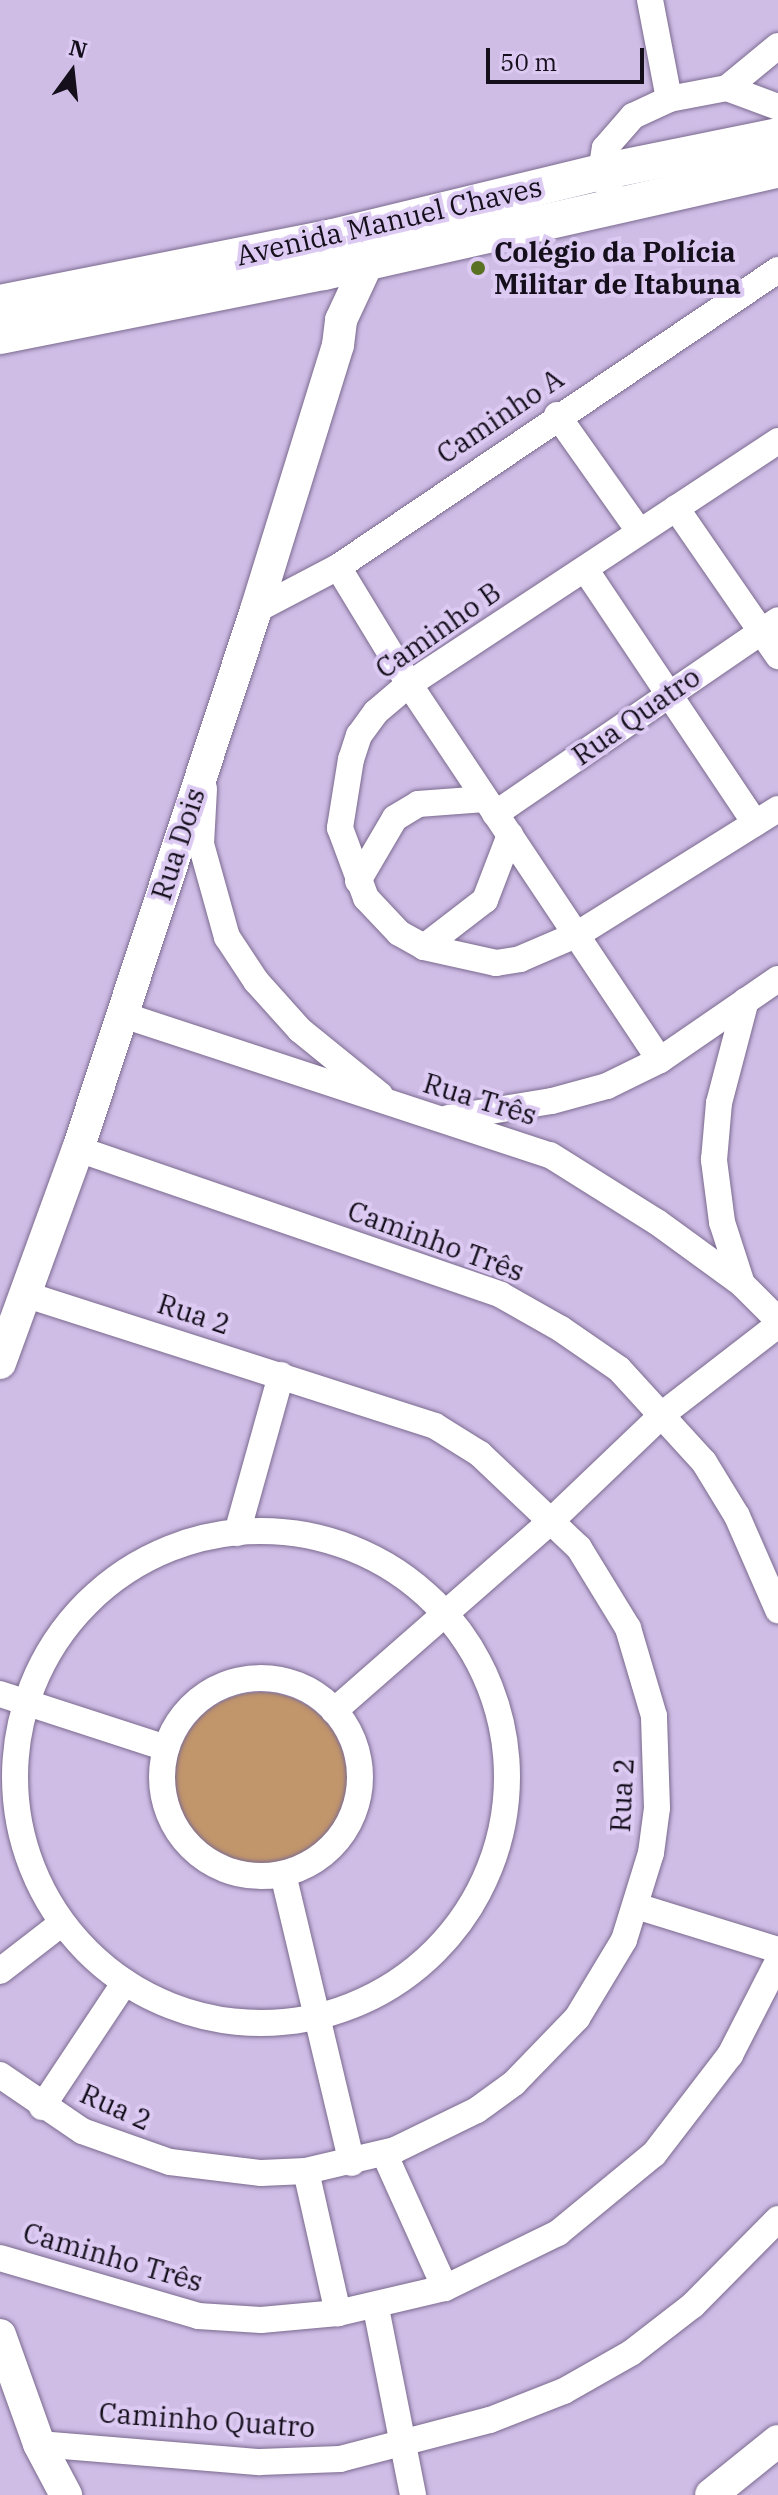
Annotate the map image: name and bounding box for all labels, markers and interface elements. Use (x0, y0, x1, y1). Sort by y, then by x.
north arrow (32, 32, 112, 112)
text: N (66, 32, 91, 65)
scale bar (490, 32, 648, 82)
text: 50 m (500, 46, 557, 78)
street label: Avenida Manuel Chaves (233, 169, 545, 273)
place label: Colégio da Polícia Militar de Itabuna (494, 235, 741, 301)
marker: Colégio da Polícia Militar de Itabuna (469, 259, 487, 277)
street label: Caminho A (430, 361, 570, 471)
street label: Caminho B (369, 575, 507, 685)
street label: Rua Quatro (566, 660, 706, 772)
street label: Rua Dois (144, 784, 212, 904)
street label: Rua Três (419, 1066, 541, 1132)
street label: Caminho Três (343, 1194, 529, 1288)
street label: Rua 2 (153, 1286, 235, 1342)
street label: Rua 2 (603, 1757, 641, 1833)
street label: Rua 2 (75, 2076, 157, 2138)
street label: Caminho Três (19, 2215, 207, 2299)
street label: Caminho Quatro (98, 2396, 316, 2444)

